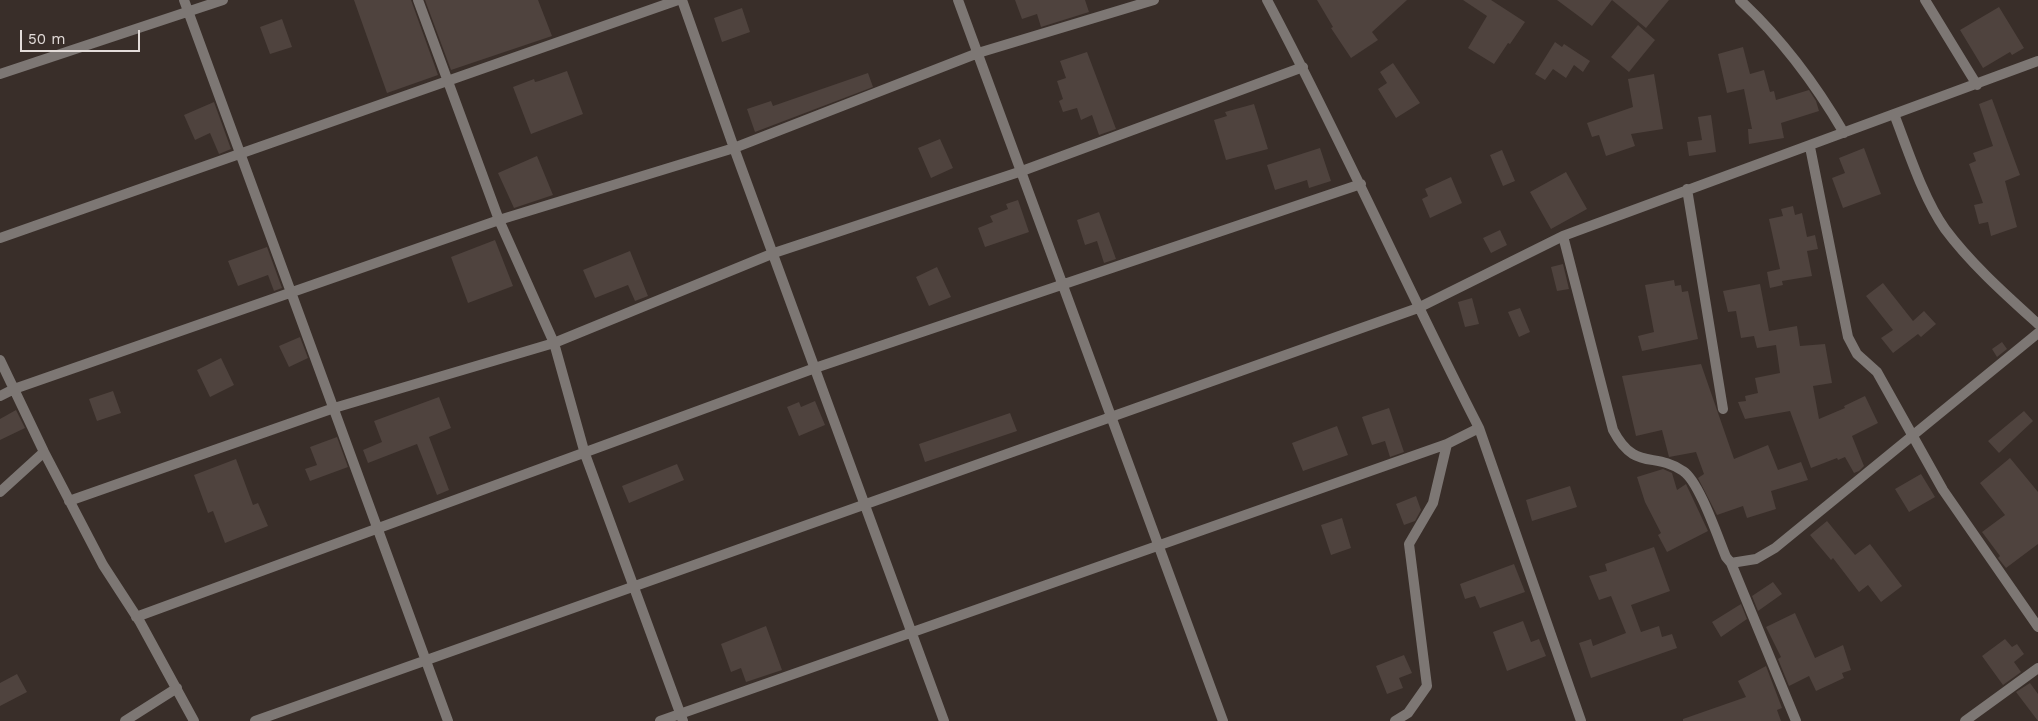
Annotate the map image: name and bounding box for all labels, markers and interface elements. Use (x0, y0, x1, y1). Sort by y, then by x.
scale bar (22, 20, 142, 52)
text: 50 m (28, 30, 65, 48)

